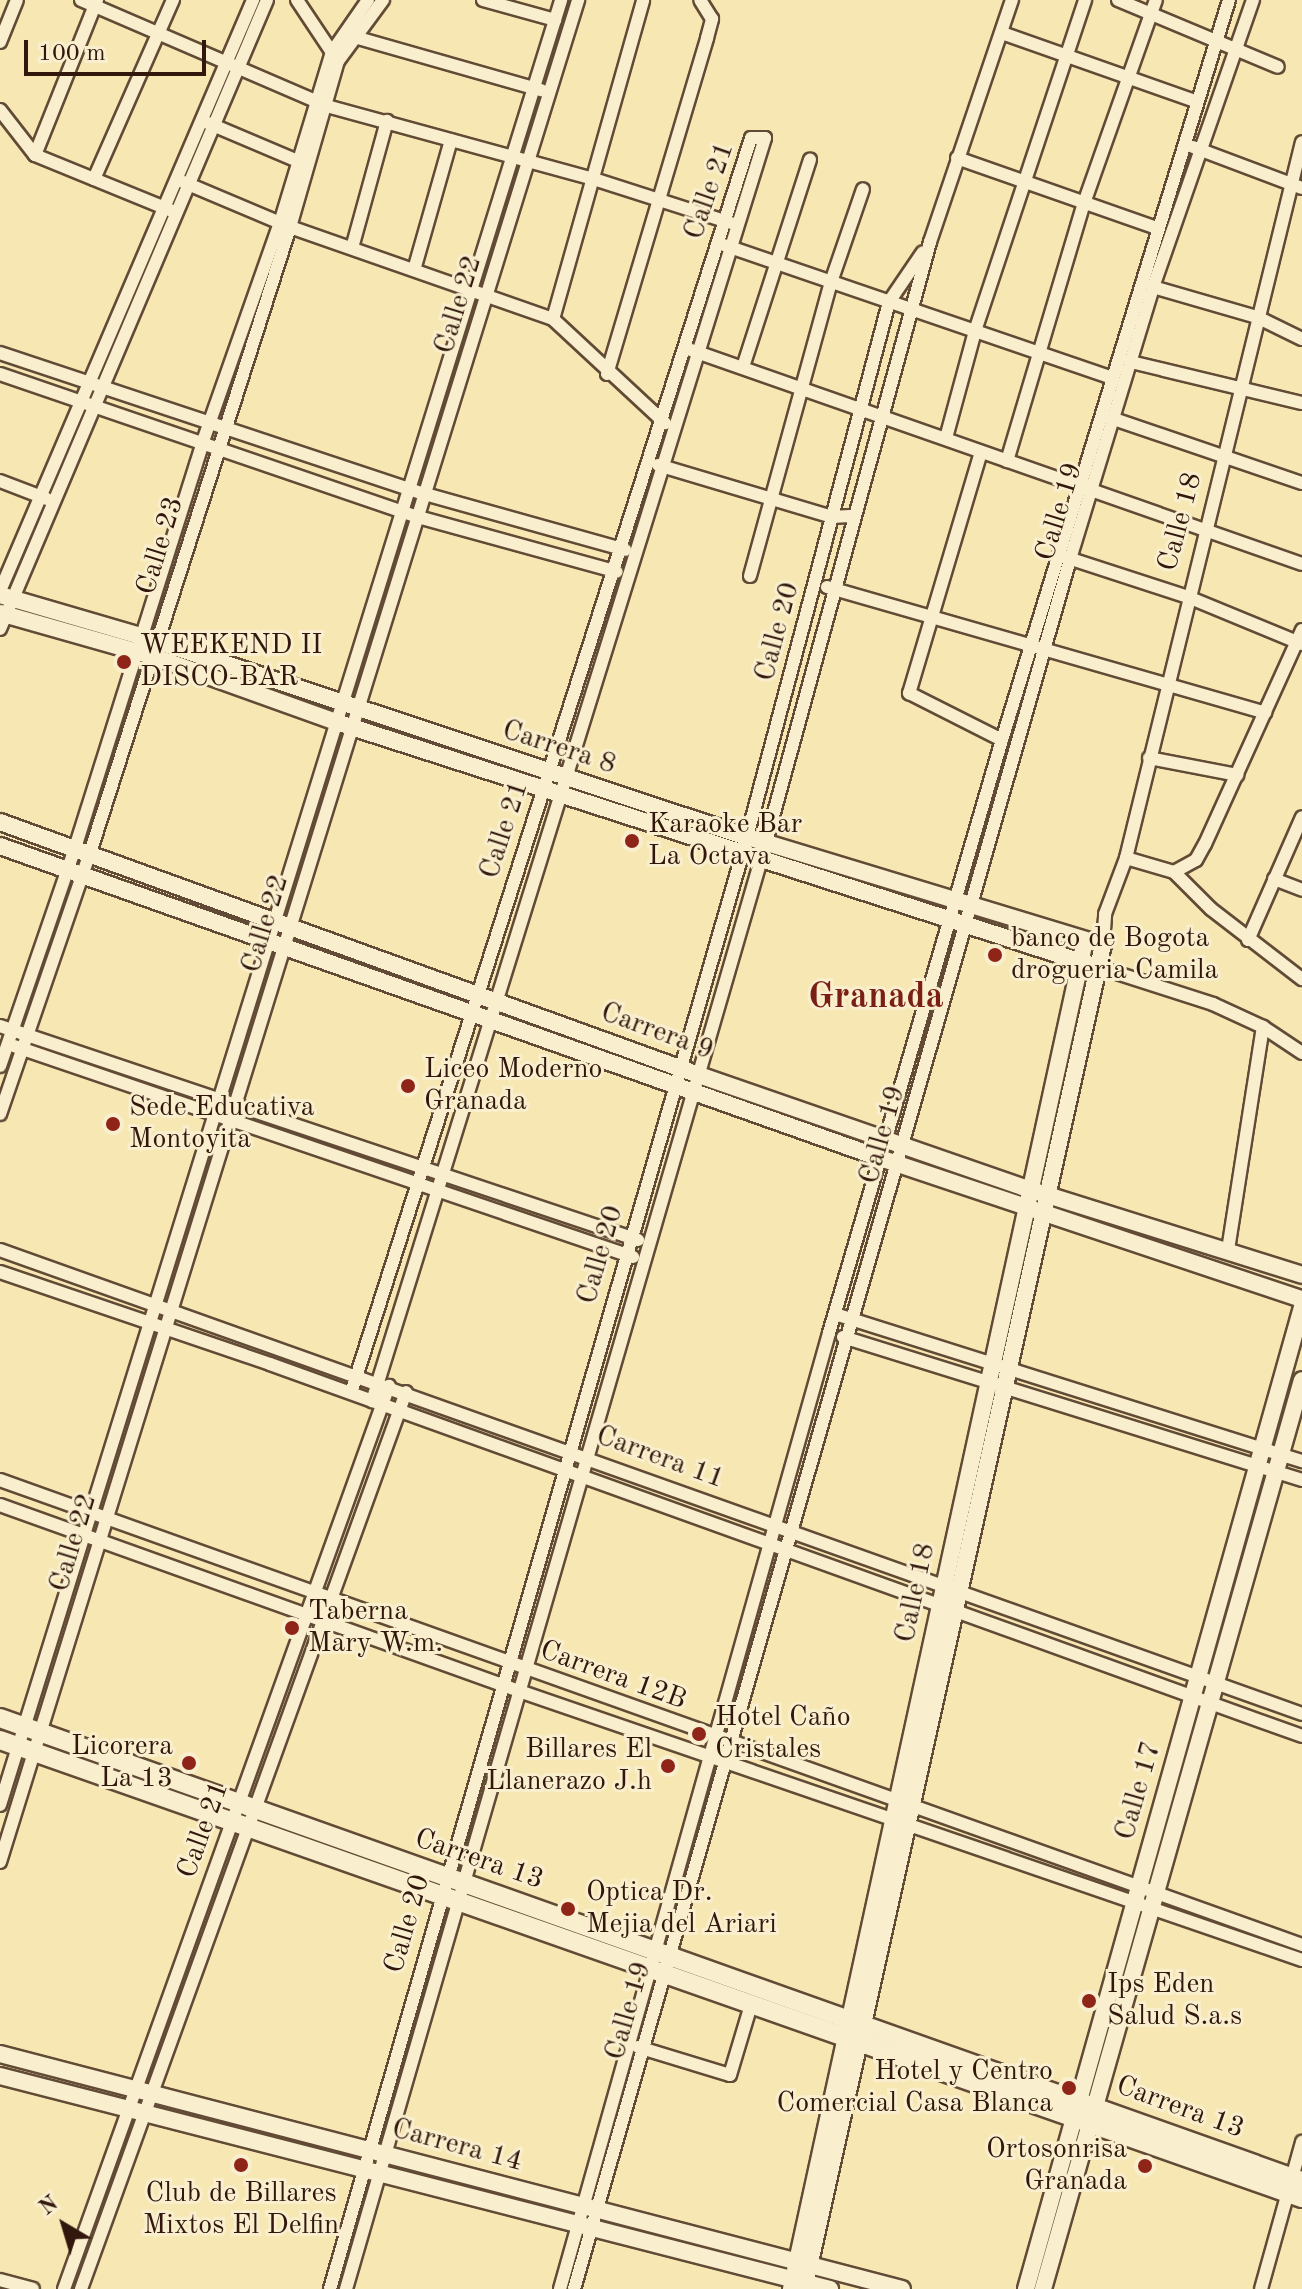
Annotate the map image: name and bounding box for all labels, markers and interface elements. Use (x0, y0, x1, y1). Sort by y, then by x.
scale bar (28, 24, 210, 74)
text: 100 m (38, 42, 106, 66)
street label: Calle 21 (678, 138, 742, 244)
street label: Calle 22 (428, 252, 490, 358)
street label: Calle 19 (1029, 459, 1091, 565)
street label: Calle 18 (1152, 469, 1210, 575)
street label: Calle 23 (130, 493, 192, 599)
street label: Calle 20 (749, 579, 807, 685)
place label: WEEKEND II DISCO-BAR (140, 629, 322, 695)
marker: WEEKEND II DISCO-BAR (115, 653, 133, 671)
street label: Carrera 8 (498, 714, 620, 782)
street label: Calle 21 (473, 777, 537, 883)
place label: Karaoke Bar La Octava (648, 808, 802, 874)
marker: Karaoke Bar La Octava (623, 832, 641, 850)
street label: Calle 22 (235, 871, 297, 977)
place label: banco de Bogota drogueria Camila (1011, 922, 1218, 988)
marker: banco de Bogota drogueria Camila (986, 946, 1004, 964)
district label: Granada (808, 977, 944, 1021)
street label: Carrera 9 (596, 996, 718, 1068)
place label: Liceo Moderno Granada (424, 1053, 602, 1119)
marker: Liceo Moderno Granada (399, 1077, 417, 1095)
street label: Calle 19 (853, 1082, 913, 1188)
place label: Sede Educativa Montoyita (129, 1091, 315, 1157)
marker: Sede Educativa Montoyita (104, 1115, 122, 1133)
street label: Calle 20 (571, 1202, 631, 1308)
street label: Carrera 11 (591, 1419, 729, 1497)
street label: Calle 22 (43, 1490, 105, 1596)
street label: Calle 18 (889, 1540, 943, 1646)
place label: Taberna Mary W.m. (308, 1595, 443, 1661)
marker: Taberna Mary W.m. (283, 1619, 301, 1637)
street label: Carrera 12B (535, 1634, 691, 1718)
place label: Hotel Caño Cristales (715, 1701, 851, 1767)
marker: Hotel Caño Cristales (690, 1725, 708, 1743)
place label: Licorera La 13 (71, 1730, 173, 1796)
place label: Billares El Llanerazo J.h (486, 1733, 652, 1799)
street label: Calle 17 (1109, 1738, 1169, 1844)
marker: Licorera La 13 (180, 1754, 198, 1772)
marker: Billares El Llanerazo J.h (659, 1757, 677, 1775)
street label: Calle 21 (171, 1777, 237, 1883)
street label: Carrera 13 (410, 1822, 548, 1898)
street label: Calle 20 (378, 1871, 438, 1977)
place label: Optica Dr. Mejia del Ariari (586, 1876, 777, 1942)
marker: Optica Dr. Mejia del Ariari (557, 1898, 579, 1920)
street label: Calle 19 (599, 1958, 659, 2064)
place label: Ips Eden Salud S.a.s (1107, 1968, 1242, 2034)
marker: Ips Eden Salud S.a.s (1078, 1990, 1100, 2012)
place label: Hotel y Centro Comercial Casa Blanca (776, 2055, 1053, 2121)
street label: Carrera 13 (1111, 2069, 1249, 2147)
marker: Hotel y Centro Comercial Casa Blanca (1060, 2079, 1078, 2097)
street label: Carrera 14 (388, 2112, 526, 2180)
place label: Ortosonrisa Granada (986, 2133, 1127, 2199)
marker: Ortosonrisa Granada (1134, 2155, 1156, 2177)
marker: Club de Billares Mixtos El Delfin (232, 2156, 250, 2174)
place label: Club de Billares Mixtos El Delfin (143, 2177, 339, 2243)
north arrow (24, 2185, 104, 2265)
text: N (36, 2192, 63, 2220)

